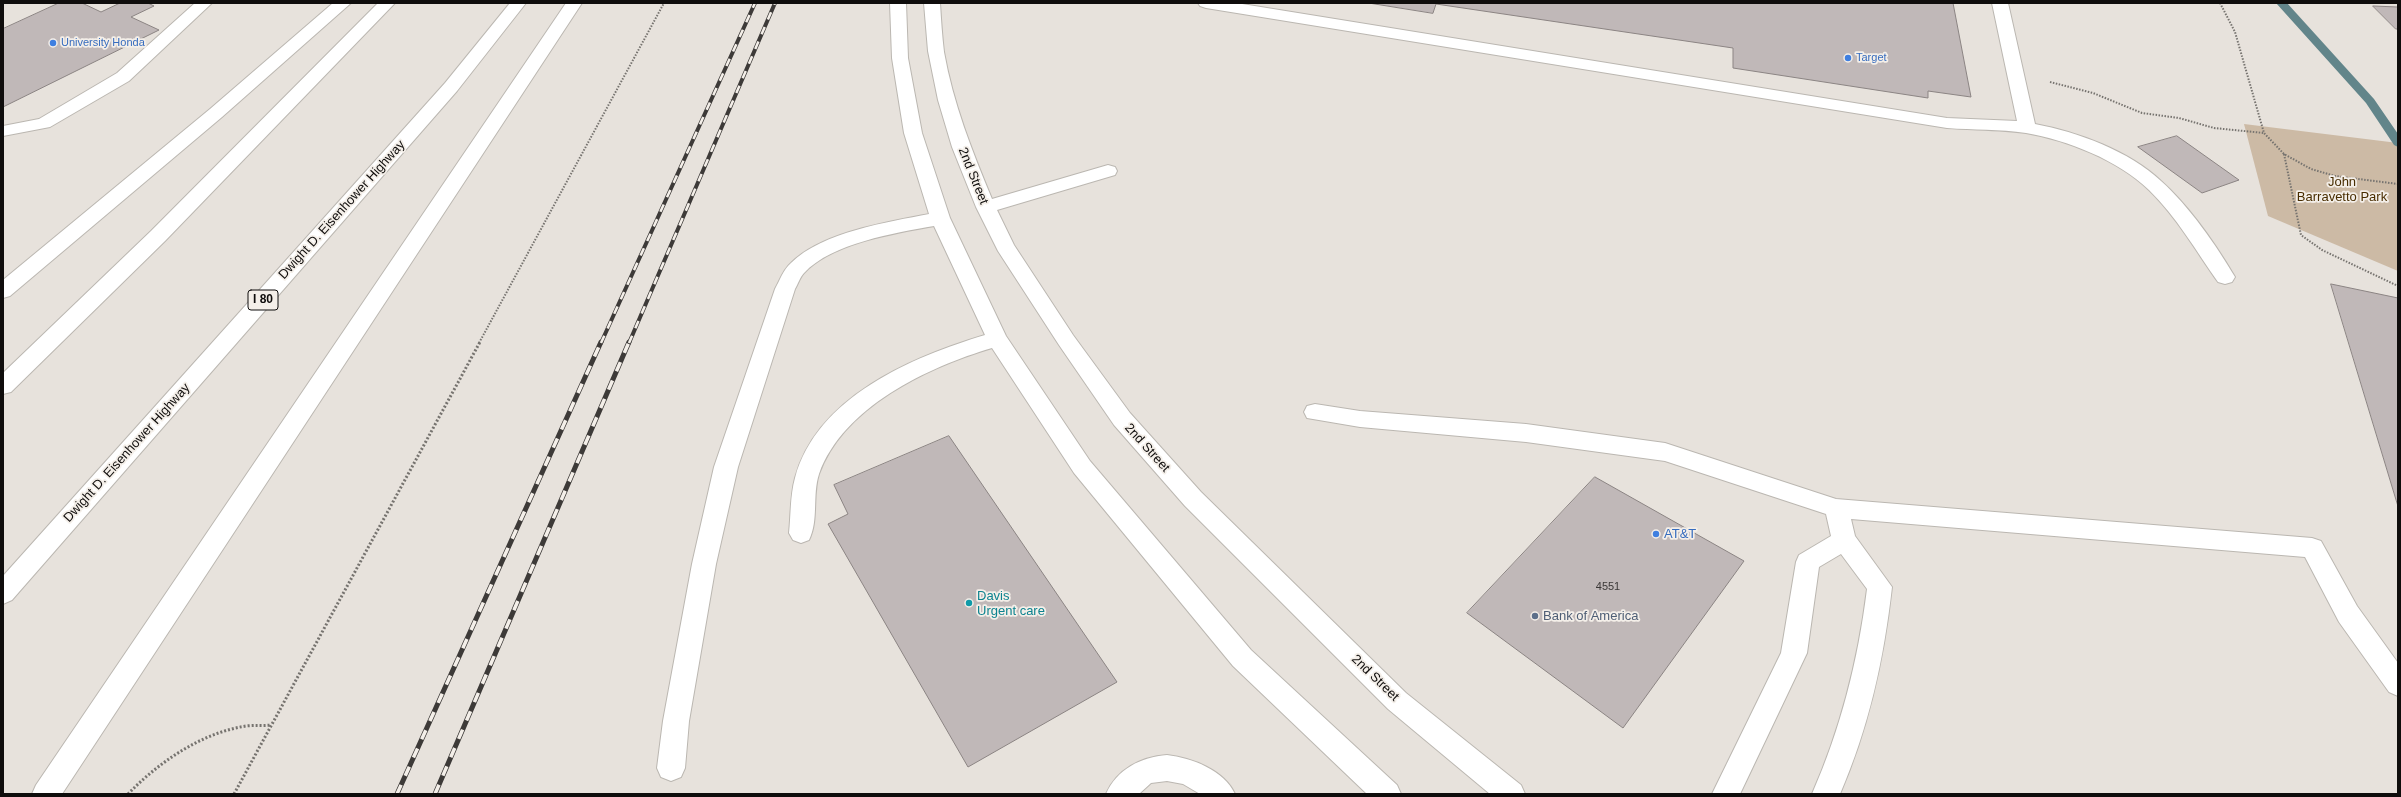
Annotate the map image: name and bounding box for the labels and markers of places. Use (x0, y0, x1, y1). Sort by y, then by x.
place label: University Honda (61, 36, 145, 50)
marker: University Honda (48, 38, 58, 48)
place label: Target (1856, 51, 1887, 65)
marker: Target (1843, 53, 1853, 63)
place label: AT&T (1664, 526, 1696, 542)
marker: AT&T (1651, 529, 1661, 539)
place label: Davis Urgent care (977, 588, 1045, 619)
marker: Davis Urgent care (964, 598, 974, 608)
place label: Bank of America (1543, 608, 1638, 624)
marker: Bank of America (1530, 611, 1540, 621)

